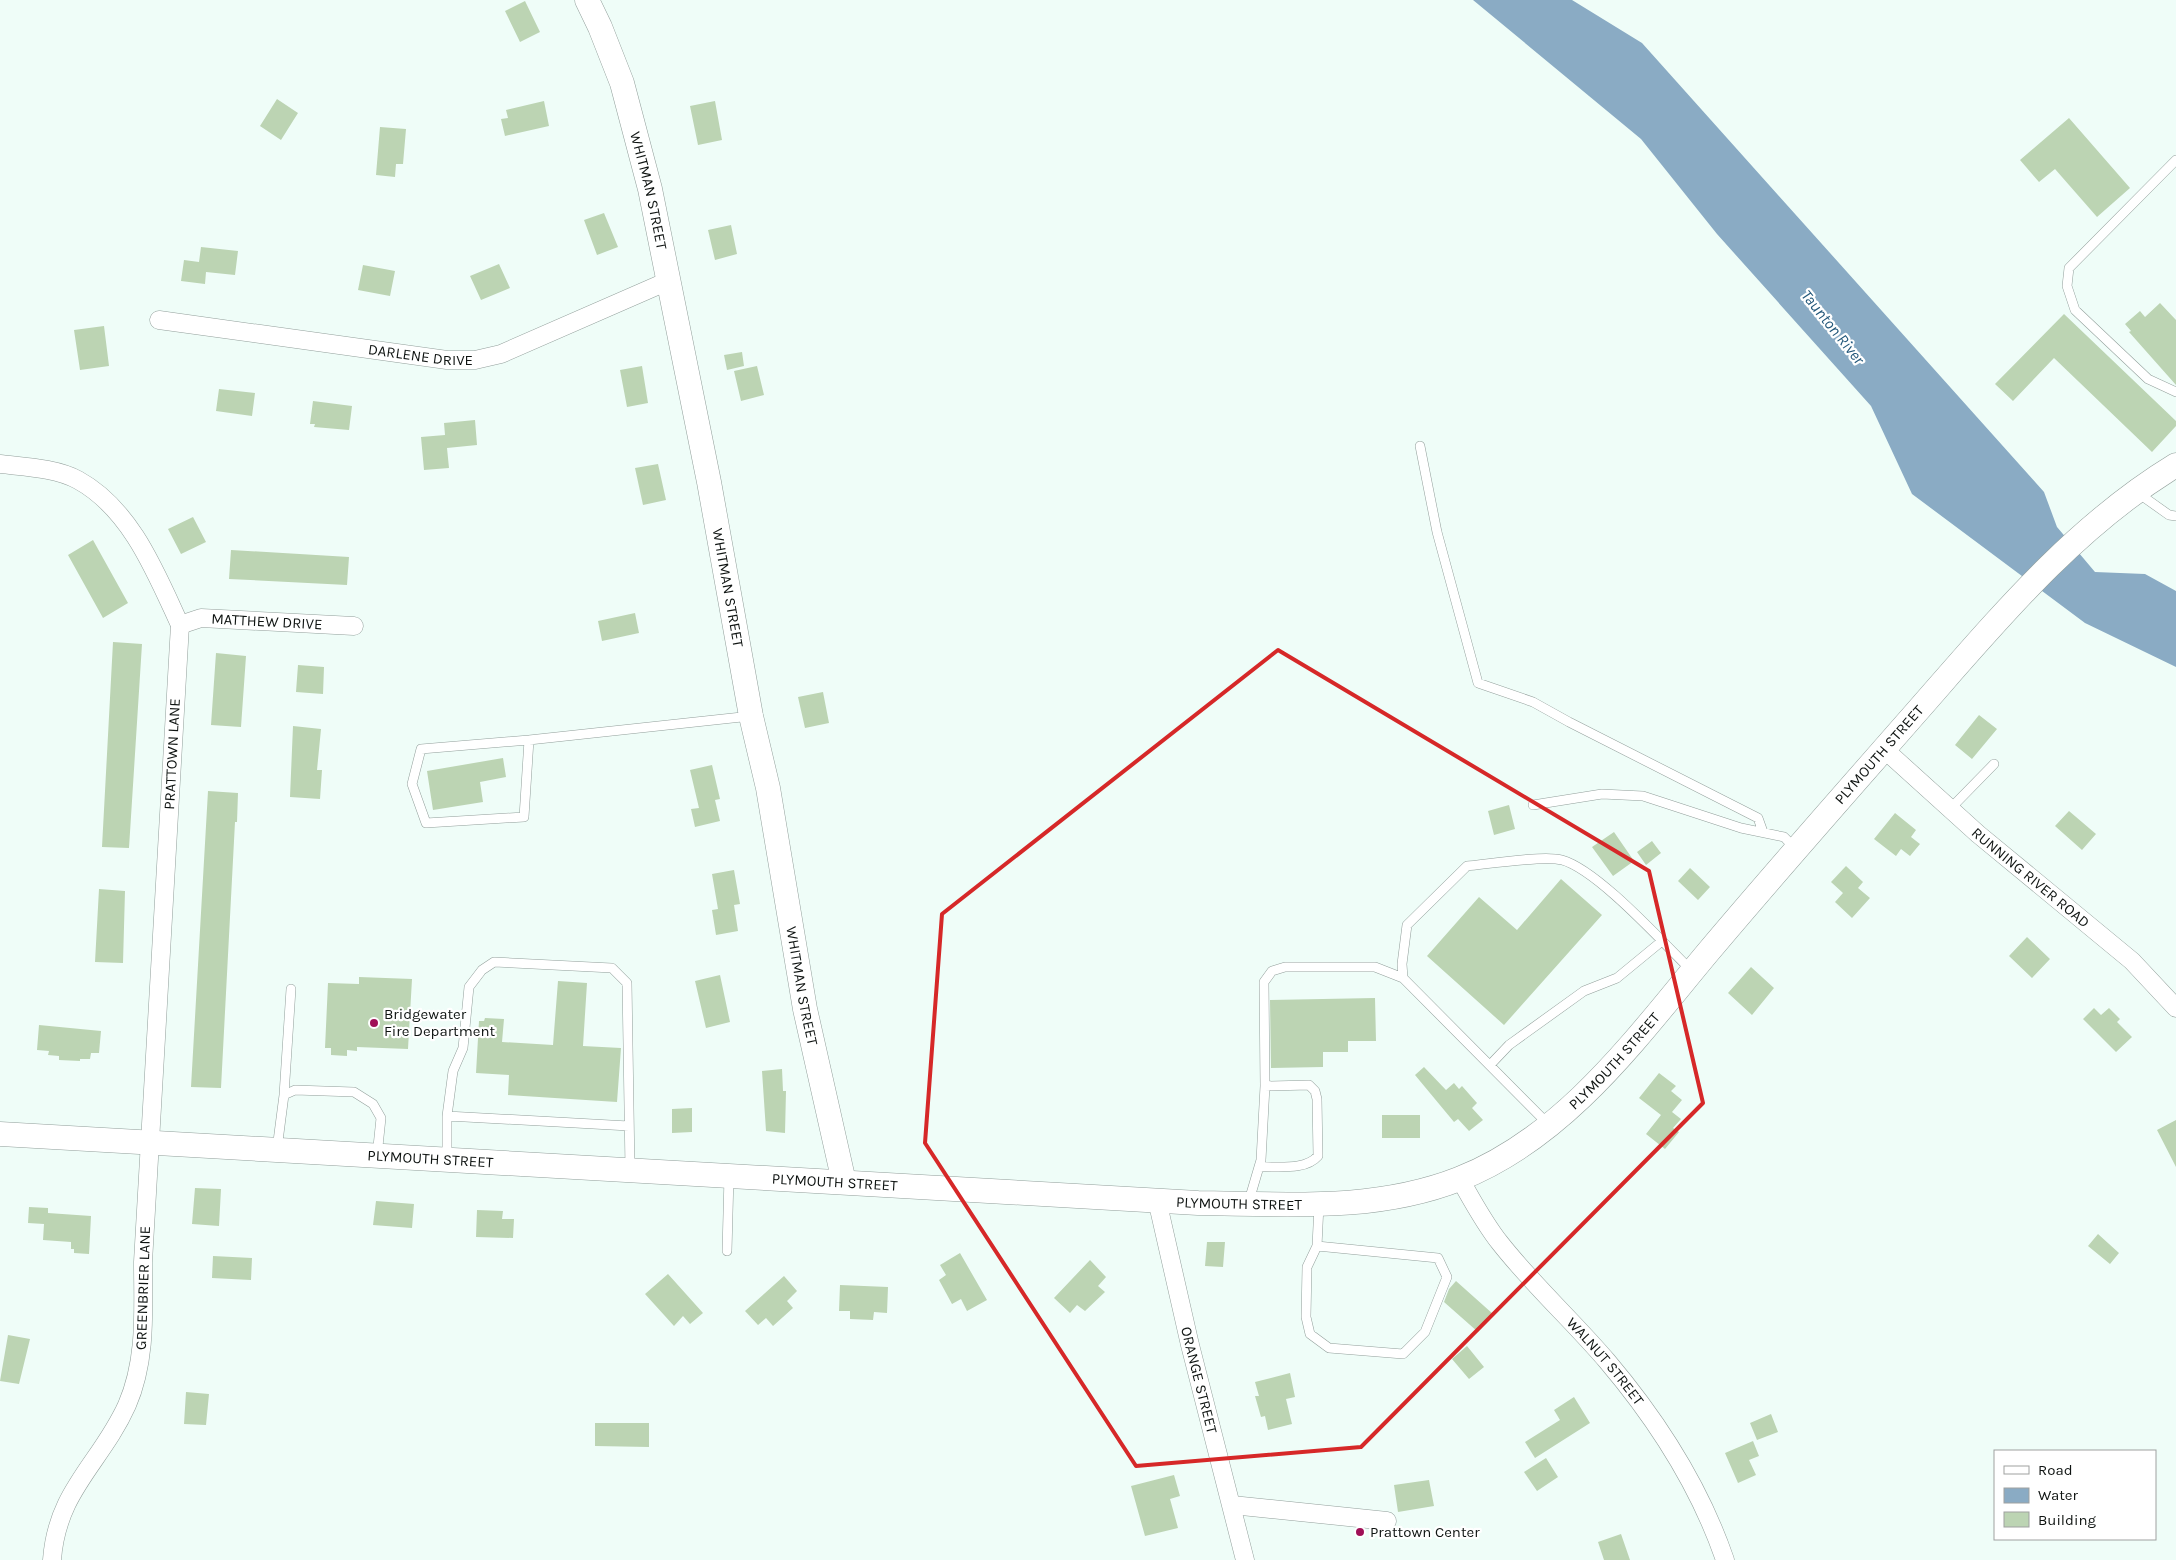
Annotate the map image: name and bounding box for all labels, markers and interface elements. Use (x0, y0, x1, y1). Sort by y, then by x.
street label: WHITMAN STREET (626, 130, 671, 252)
water label: Taunton River (1797, 286, 1869, 368)
street label: DARLENE DRIVE (367, 340, 473, 369)
street label: WHITMAN STREET (708, 527, 748, 649)
street label: MATTHEW DRIVE (211, 610, 323, 633)
street label: PRATTOWN LANE (160, 698, 184, 810)
street label: PLYMOUTH STREET (1831, 701, 1928, 808)
street label: RUNNING RIVER ROAD (1968, 824, 2093, 931)
street label: WHITMAN STREET (782, 925, 822, 1047)
place label: Bridgewater Fire Department (384, 1005, 495, 1040)
street label: PLYMOUTH STREET (1565, 1008, 1664, 1113)
marker: Bridgewater Fire Department (368, 1017, 380, 1029)
street label: PLYMOUTH STREET (367, 1146, 494, 1171)
street label: PLYMOUTH STREET (771, 1169, 899, 1195)
street label: PLYMOUTH STREET (1176, 1193, 1303, 1214)
street label: GREENBRIER LANE (132, 1226, 154, 1350)
street label: WALNUT STREET (1563, 1314, 1648, 1409)
street label: ORANGE STREET (1177, 1325, 1221, 1436)
legend (1994, 1450, 2156, 1540)
text: Road (2038, 1461, 2073, 1479)
text: Water (2038, 1486, 2079, 1504)
text: Building (2038, 1511, 2096, 1529)
place label: Prattown Center (1370, 1523, 1480, 1541)
marker: Prattown Center (1354, 1526, 1366, 1538)

